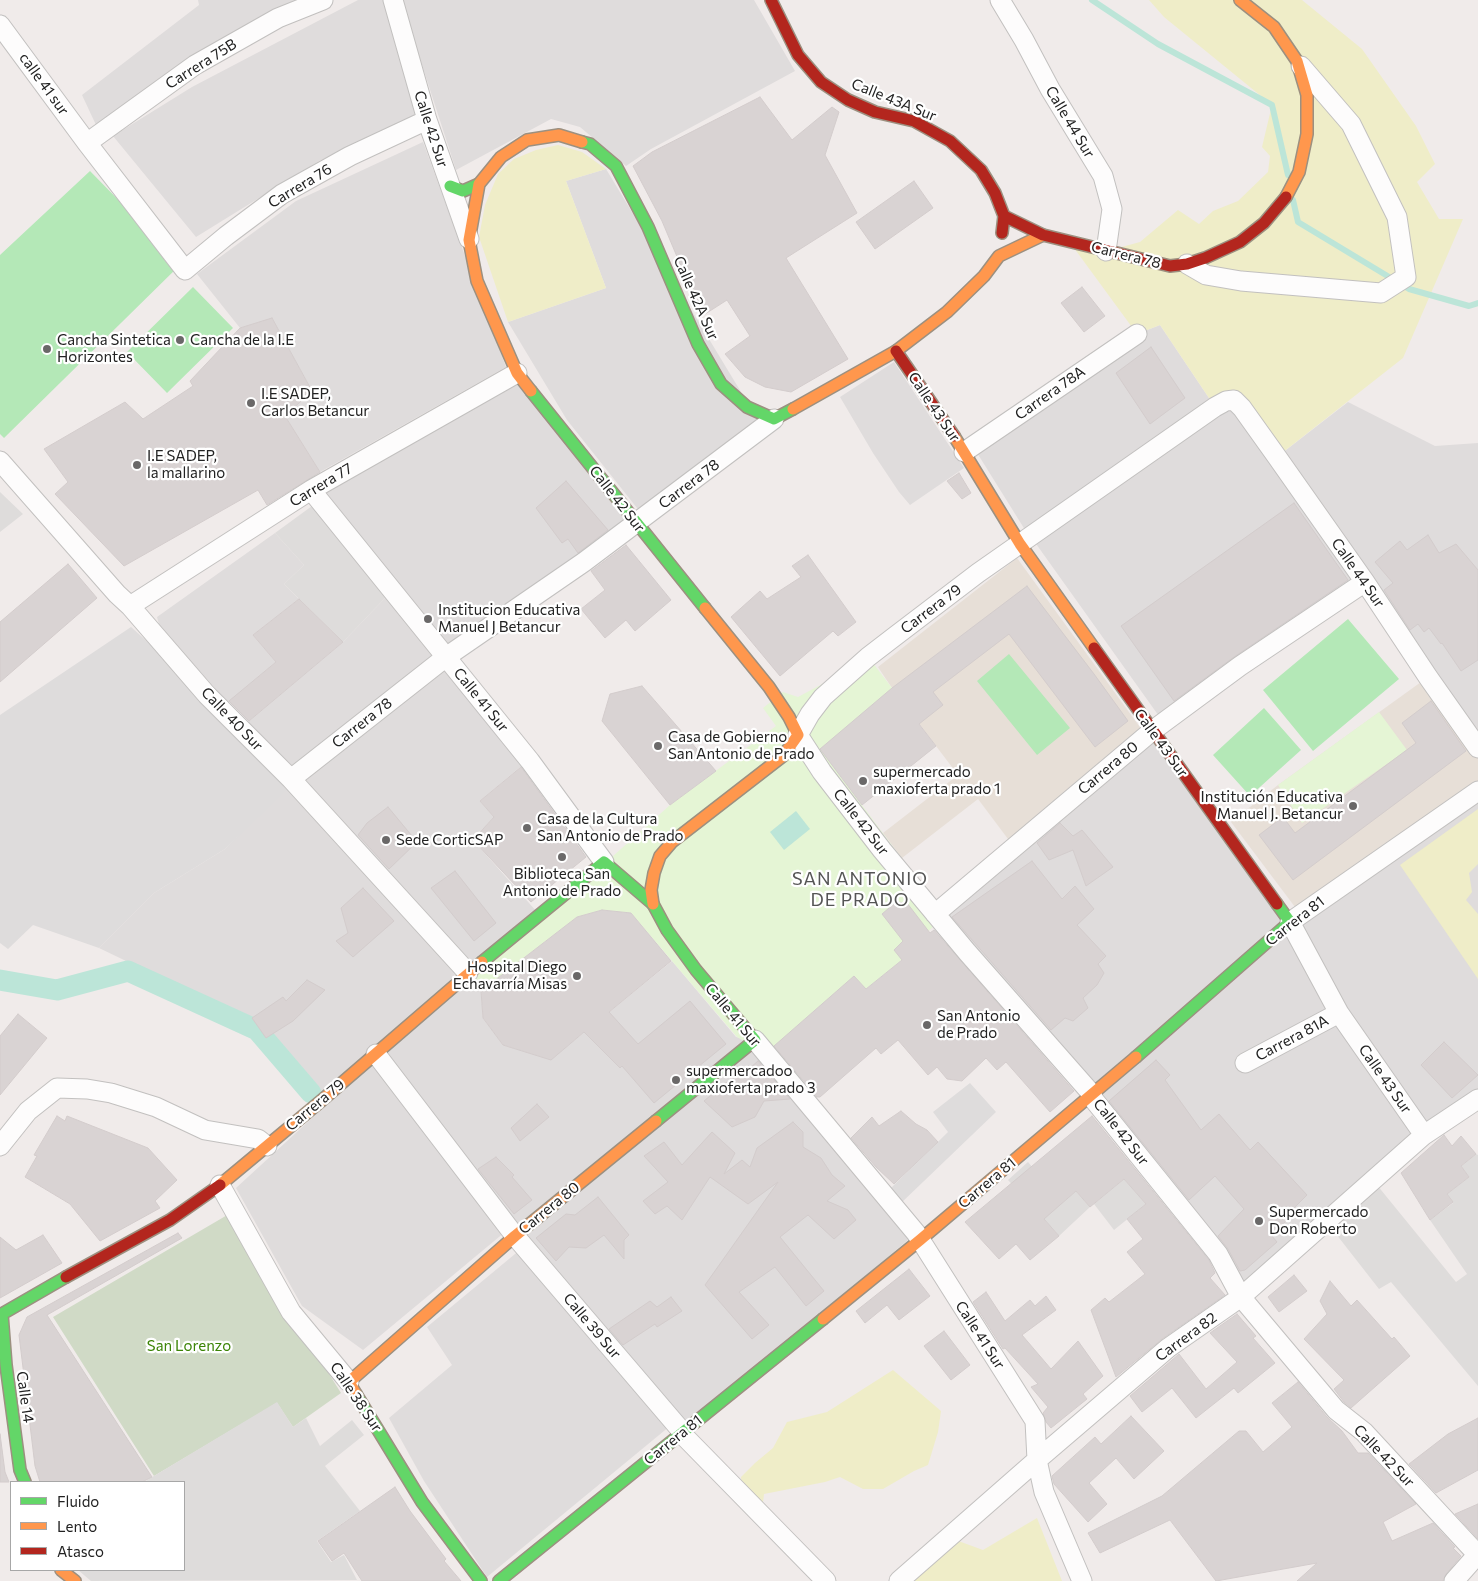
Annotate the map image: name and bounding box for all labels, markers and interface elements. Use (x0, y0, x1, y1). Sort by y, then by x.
street label: Carrera 75B (162, 35, 240, 93)
street label: calle 41 sur (15, 49, 73, 119)
street label: Calle 43A Sur (849, 75, 939, 125)
street label: Calle 44 Sur (1042, 83, 1098, 161)
street label: Calle 42 Sur (410, 88, 452, 170)
street label: Carrera 76 (265, 160, 335, 212)
street label: Carrera 78 (1089, 238, 1163, 272)
street label: Calle 42A Sur (669, 253, 723, 343)
place label: Cancha Sintetica Horizontes (57, 331, 171, 366)
place label: Cancha de la I.E (190, 331, 294, 349)
marker: Cancha de la I.E (174, 334, 186, 346)
marker: Cancha Sintetica Horizontes (41, 343, 53, 355)
street label: Carrera 78A (1012, 362, 1088, 424)
street label: Calle 43 Sur (904, 369, 964, 445)
place label: I.E SADEP, Carlos Betancur (261, 385, 369, 420)
marker: I.E SADEP, Carlos Betancur (245, 397, 257, 409)
place label: I.E SADEP, la mallarino (147, 447, 225, 482)
street label: Carrera 78 (655, 455, 723, 513)
marker: I.E SADEP, la mallarino (131, 459, 143, 471)
street label: Carrera 77 (286, 459, 356, 511)
street label: Calle 42 Sur (585, 462, 649, 536)
street label: Calle 44 Sur (1328, 535, 1388, 611)
street label: Carrera 79 (897, 580, 965, 638)
place label: Institucion Educativa Manuel J Betancur (438, 601, 580, 636)
marker: Institucion Educativa Manuel J Betancur (422, 613, 434, 625)
street label: Calle 41 Sur (450, 664, 512, 736)
street label: Calle 40 Sur (197, 683, 267, 755)
street label: Carrera 78 (328, 694, 396, 752)
street label: Calle 43 Sur (1130, 705, 1192, 781)
place label: Casa de Gobierno San Antonio de Prado (668, 728, 815, 763)
street label: Carrera 80 (1074, 738, 1142, 798)
marker: Casa de Gobierno San Antonio de Prado (652, 740, 664, 752)
place label: supermercado maxioferta prado 1 (873, 763, 1000, 798)
marker: supermercado maxioferta prado 1 (857, 775, 869, 787)
street label: Calle 42 Sur (829, 785, 893, 859)
place label: Institución Educativa Manuel J. Betancur (1201, 788, 1343, 823)
marker: Institución Educativa Manuel J. Betancur (1347, 800, 1359, 812)
place label: Casa de la Cultura San Antonio de Prado (537, 810, 684, 845)
marker: Casa de la Cultura San Antonio de Prado (521, 822, 533, 834)
place label: Sede CorticSAP (396, 831, 503, 849)
marker: Sede CorticSAP (380, 834, 392, 846)
marker: Biblioteca San Antonio de Prado (556, 851, 568, 863)
place label: Biblioteca San Antonio de Prado (503, 865, 621, 900)
district label: SAN ANTONIO DE PRADO (791, 868, 929, 911)
street label: Carrera 81 (1262, 892, 1328, 950)
place label: Hospital Diego Echavarría Misas (453, 958, 567, 993)
marker: Hospital Diego Echavarría Misas (571, 970, 583, 982)
street label: Calle 41 Sur (701, 980, 765, 1050)
place label: San Antonio de Prado (937, 1007, 1020, 1042)
street label: Carrera 81A (1252, 1011, 1332, 1065)
marker: San Antonio de Prado (921, 1019, 933, 1031)
street label: Calle 43 Sur (1355, 1041, 1415, 1117)
place label: supermercadoo maxioferta prado 3 (686, 1062, 816, 1097)
marker: supermercadoo maxioferta prado 3 (670, 1074, 682, 1086)
street label: Carrera 79 (282, 1075, 348, 1135)
street label: Calle 42 Sur (1089, 1095, 1153, 1169)
street label: Carrera 81 (954, 1154, 1020, 1212)
street label: Carrera 80 (515, 1178, 583, 1238)
place label: Supermercado Don Roberto (1269, 1203, 1369, 1238)
marker: Supermercado Don Roberto (1253, 1215, 1265, 1227)
street label: Calle 39 Sur (559, 1289, 625, 1363)
street label: Calle 41 Sur (951, 1298, 1009, 1372)
street label: Carrera 82 (1152, 1309, 1220, 1365)
park label: San Lorenzo (147, 1337, 231, 1355)
street label: Calle 38 Sur (326, 1359, 386, 1435)
street label: Calle 14 (12, 1370, 38, 1424)
street label: Carrera 81 (640, 1411, 706, 1469)
street label: Calle 42 Sur (1350, 1421, 1418, 1491)
legend (10, 1481, 185, 1571)
text: Fluido (57, 1492, 99, 1510)
text: Lento (57, 1517, 97, 1535)
text: Atasco (57, 1542, 104, 1560)

